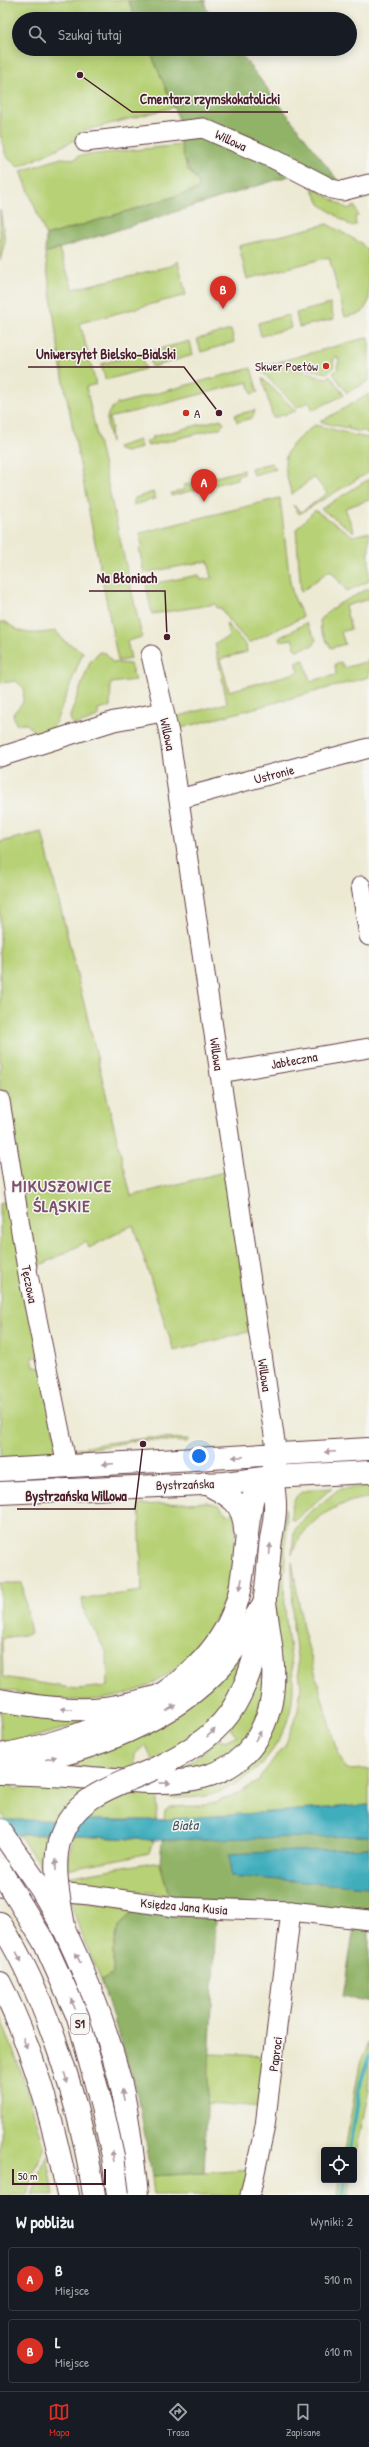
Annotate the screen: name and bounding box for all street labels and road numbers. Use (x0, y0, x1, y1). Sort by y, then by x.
street label: Willowa (212, 125, 250, 155)
street label: Willowa (156, 716, 180, 752)
street label: Ustronie (252, 760, 296, 788)
street label: Willowa (206, 1036, 228, 1072)
street label: Jabłeczna (269, 1047, 319, 1073)
street label: Tęczowa (18, 1264, 42, 1304)
street label: Willowa (254, 1357, 276, 1393)
street label: Bystrzańska (155, 1474, 215, 1494)
street label: Księdza Jana Kusia (140, 1893, 228, 1919)
road number: S1 (71, 2014, 89, 2034)
street label: Paproci (264, 2035, 286, 2073)

